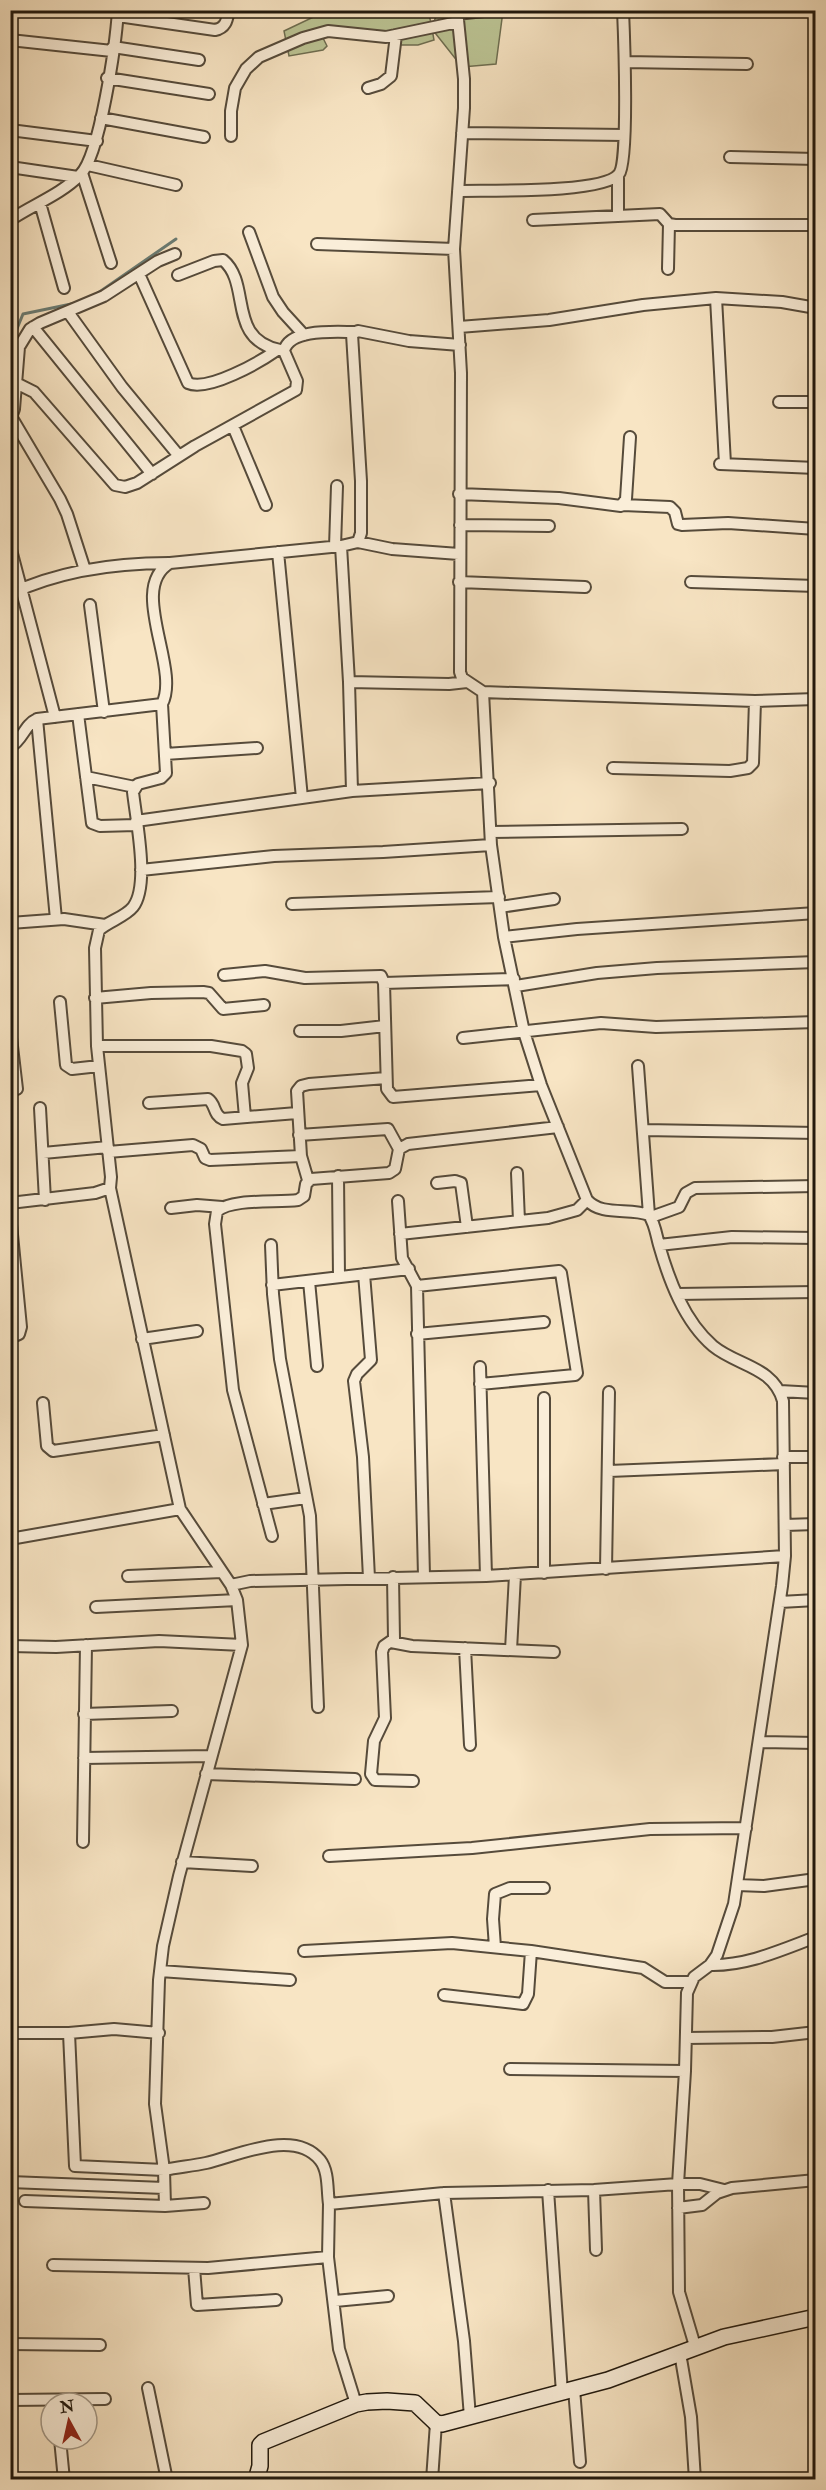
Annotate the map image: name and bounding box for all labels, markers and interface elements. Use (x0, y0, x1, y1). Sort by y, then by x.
north arrow (39, 2391, 99, 2451)
text: N (58, 2396, 76, 2418)

